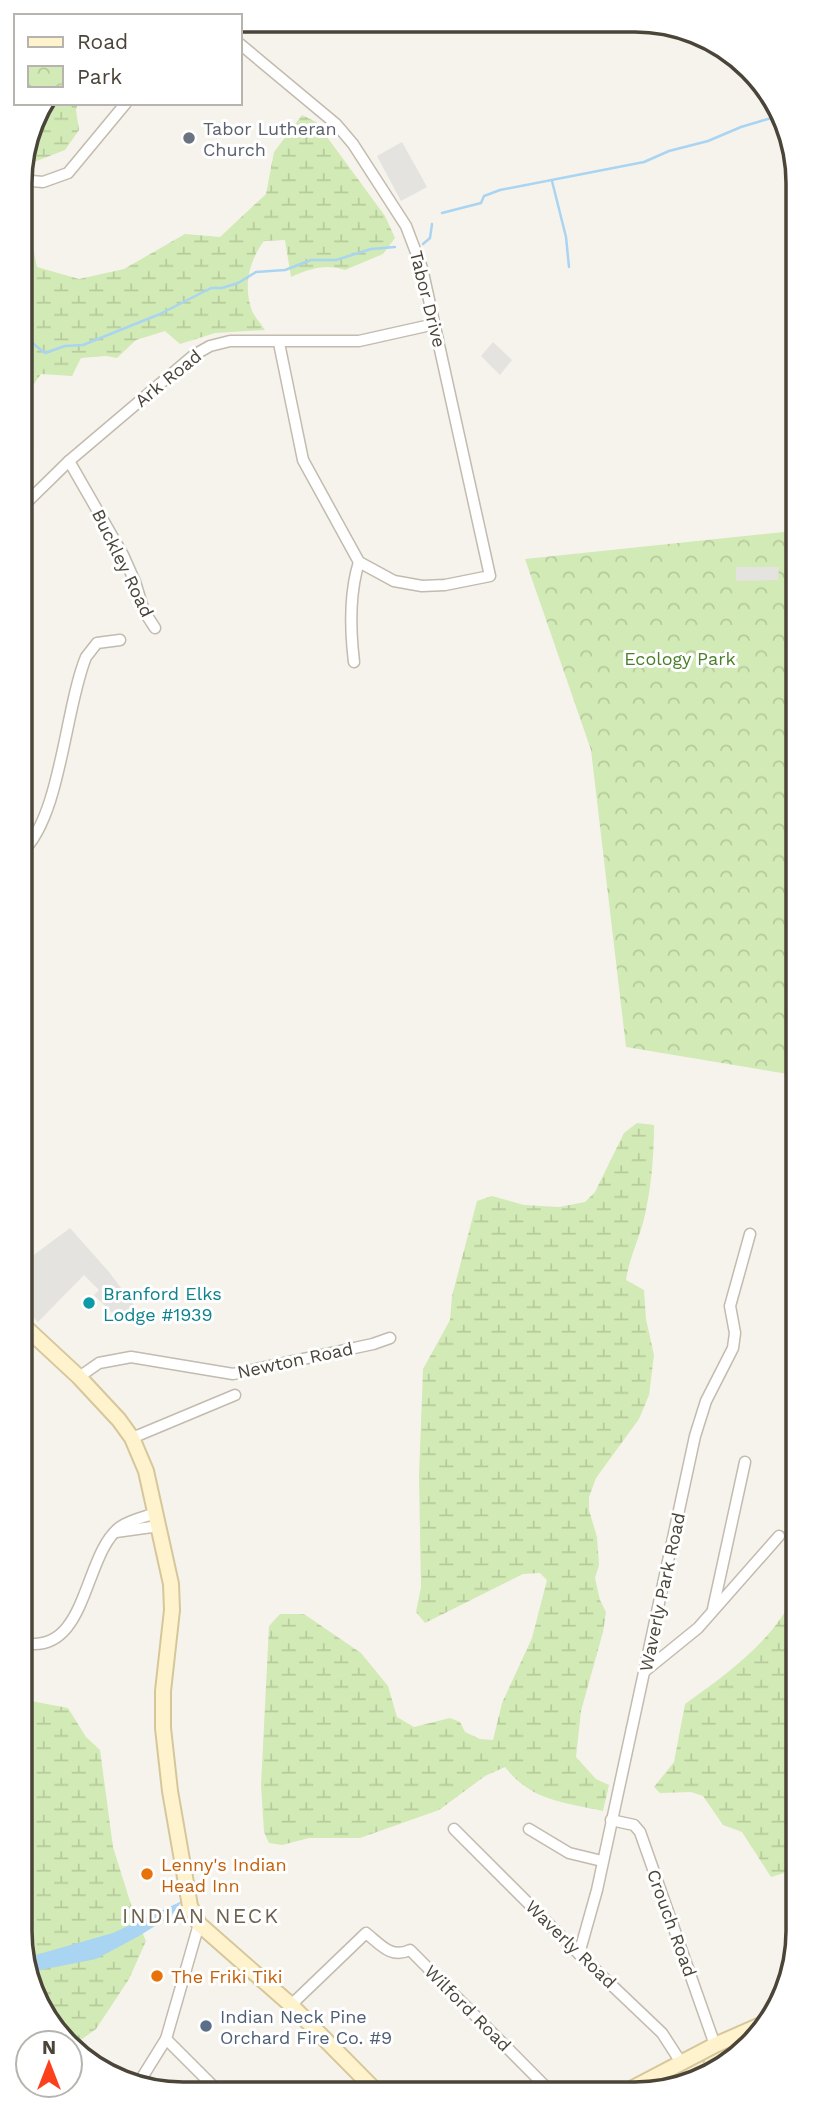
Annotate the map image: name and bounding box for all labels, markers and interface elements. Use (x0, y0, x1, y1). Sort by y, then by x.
legend (14, 14, 242, 105)
text: Road (77, 29, 128, 54)
text: Park (77, 64, 122, 89)
place label: Tabor Lutheran Church (203, 118, 337, 160)
marker: Tabor Lutheran Church (181, 130, 197, 146)
street label: Tabor Drive (406, 248, 450, 350)
street label: Ark Road (131, 345, 205, 411)
street label: Buckley Road (88, 506, 158, 620)
park label: Ecology Park (624, 648, 736, 669)
place label: Branford Elks Lodge #1939 (103, 1283, 222, 1325)
marker: Branford Elks Lodge #1939 (81, 1295, 97, 1311)
street label: Newton Road (235, 1337, 355, 1383)
street label: Waverly Park Road (635, 1511, 689, 1673)
place label: Lenny's Indian Head Inn (161, 1854, 287, 1896)
marker: Lenny's Indian Head Inn (139, 1866, 155, 1882)
street label: Crouch Road (643, 1866, 701, 1980)
street label: Waverly Road (521, 1896, 621, 1992)
district label: INDIAN NECK (122, 1903, 280, 1928)
street label: Wilford Road (420, 1960, 516, 2056)
place label: The Friki Tiki (171, 1966, 283, 1987)
marker: The Friki Tiki (149, 1968, 165, 1984)
place label: Indian Neck Pine Orchard Fire Co. #9 (220, 2006, 392, 2048)
marker: Indian Neck Pine Orchard Fire Co. #9 (198, 2018, 214, 2034)
north arrow (14, 2029, 84, 2099)
text: N (42, 2036, 56, 2059)

